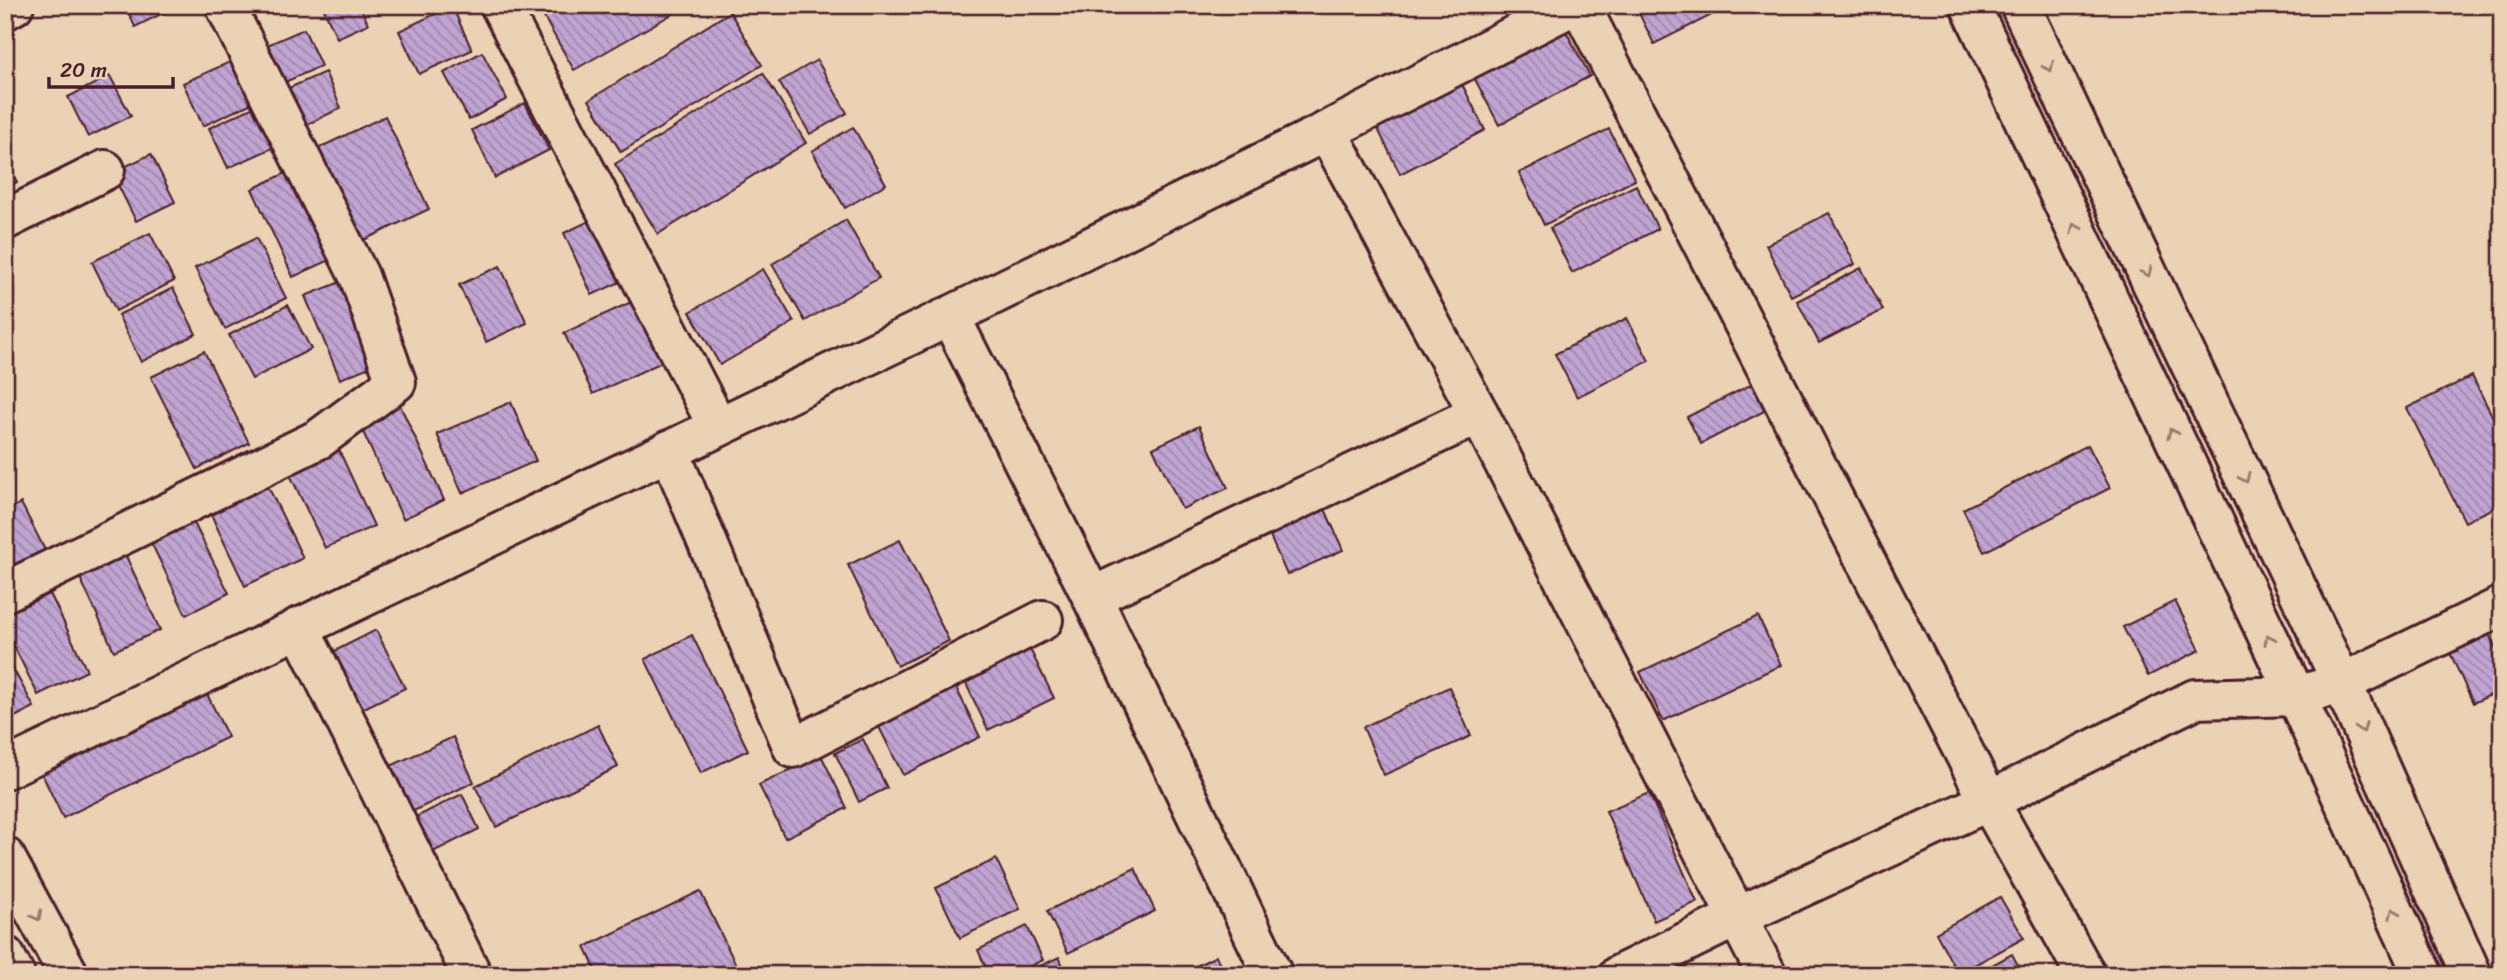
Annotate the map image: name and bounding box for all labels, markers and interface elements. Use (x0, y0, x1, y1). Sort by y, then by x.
scale bar (49, 46, 173, 90)
text: 20 m (60, 51, 107, 89)
one-way arrow (2041, 60, 2055, 72)
one-way arrow (2069, 222, 2083, 235)
one-way arrow (2139, 265, 2153, 277)
one-way arrow (2166, 428, 2180, 440)
one-way arrow (2236, 471, 2250, 483)
one-way arrow (2264, 634, 2278, 646)
one-way arrow (2354, 721, 2368, 733)
one-way arrow (2389, 907, 2403, 920)
one-way arrow (29, 909, 42, 921)

